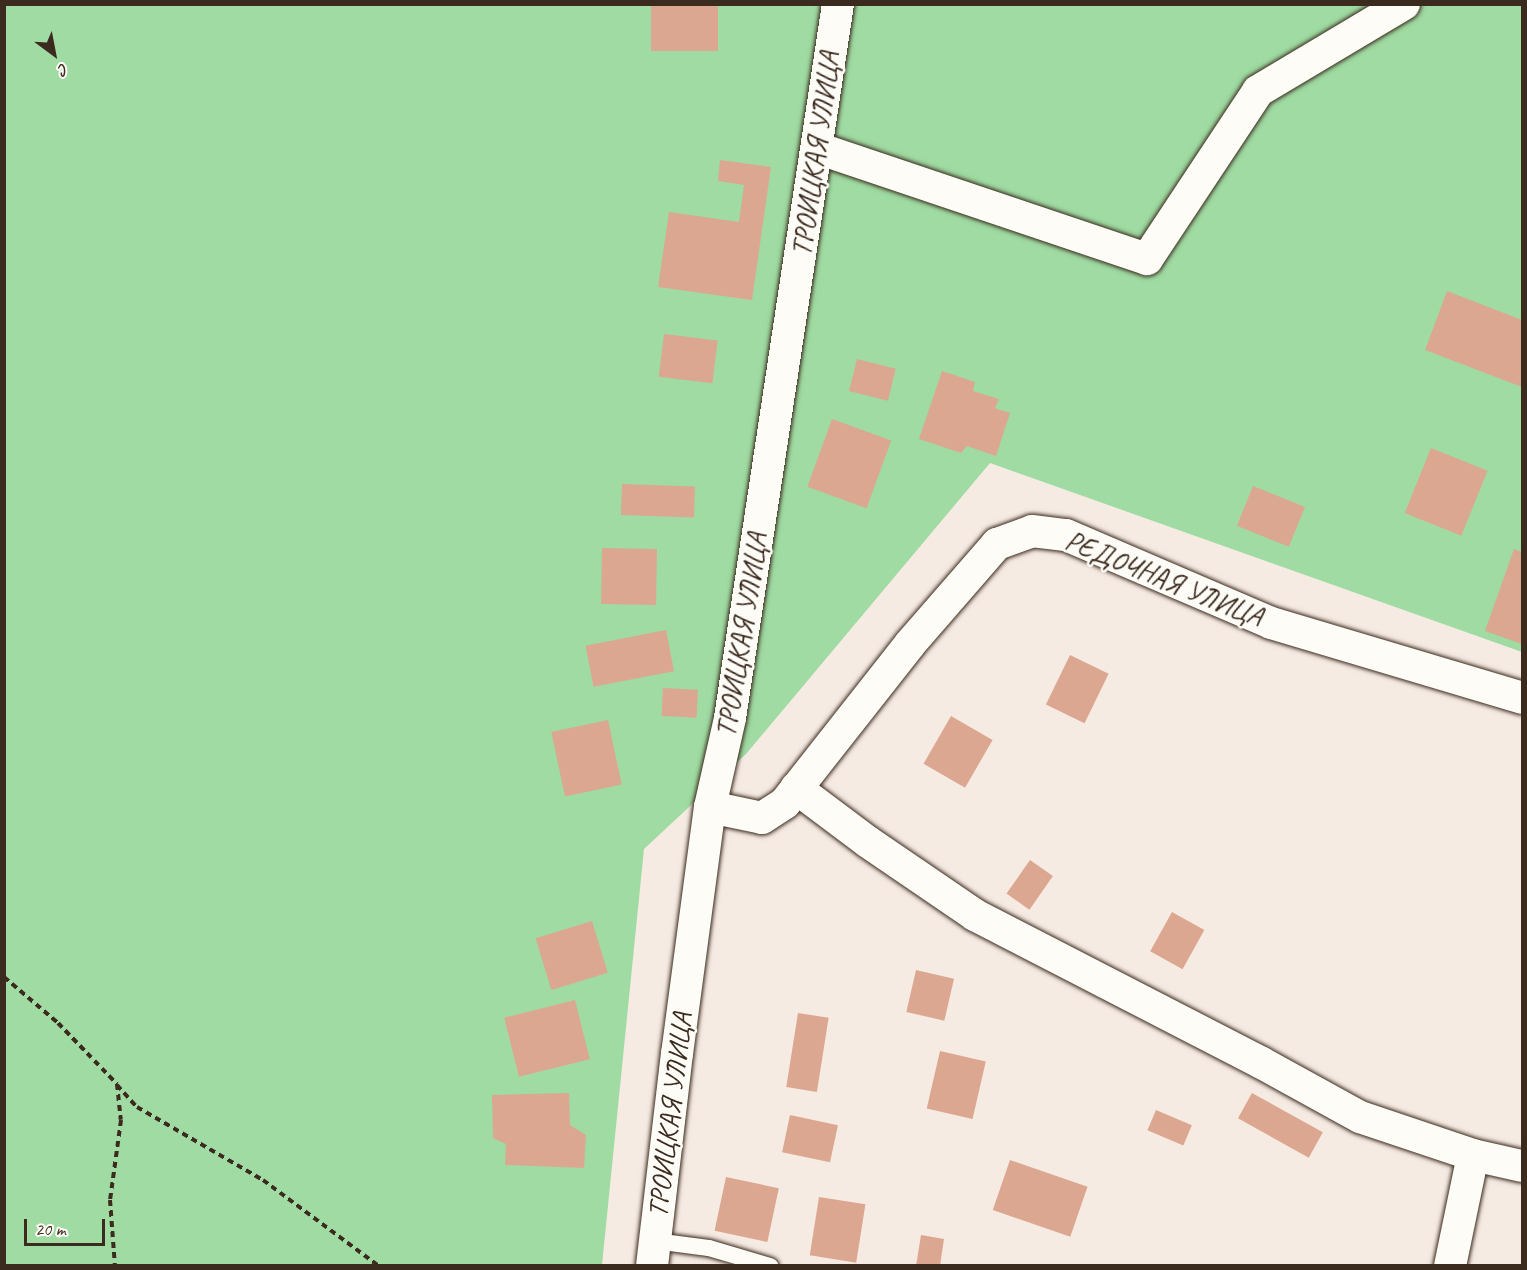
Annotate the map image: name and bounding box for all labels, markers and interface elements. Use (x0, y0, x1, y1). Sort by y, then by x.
north arrow (24, 24, 84, 84)
street label: ТРОИЦКАЯ УЛИЦА (785, 50, 847, 258)
text: С (55, 59, 72, 80)
street label: РЕДОЧНАЯ УЛИЦА (1060, 524, 1268, 634)
street label: ТРОИЦКАЯ УЛИЦА (709, 531, 775, 739)
street label: ТРОИЦКАЯ УЛИЦА (641, 1011, 699, 1219)
scale bar (27, 1207, 108, 1245)
text: 20 m (35, 1218, 66, 1240)

